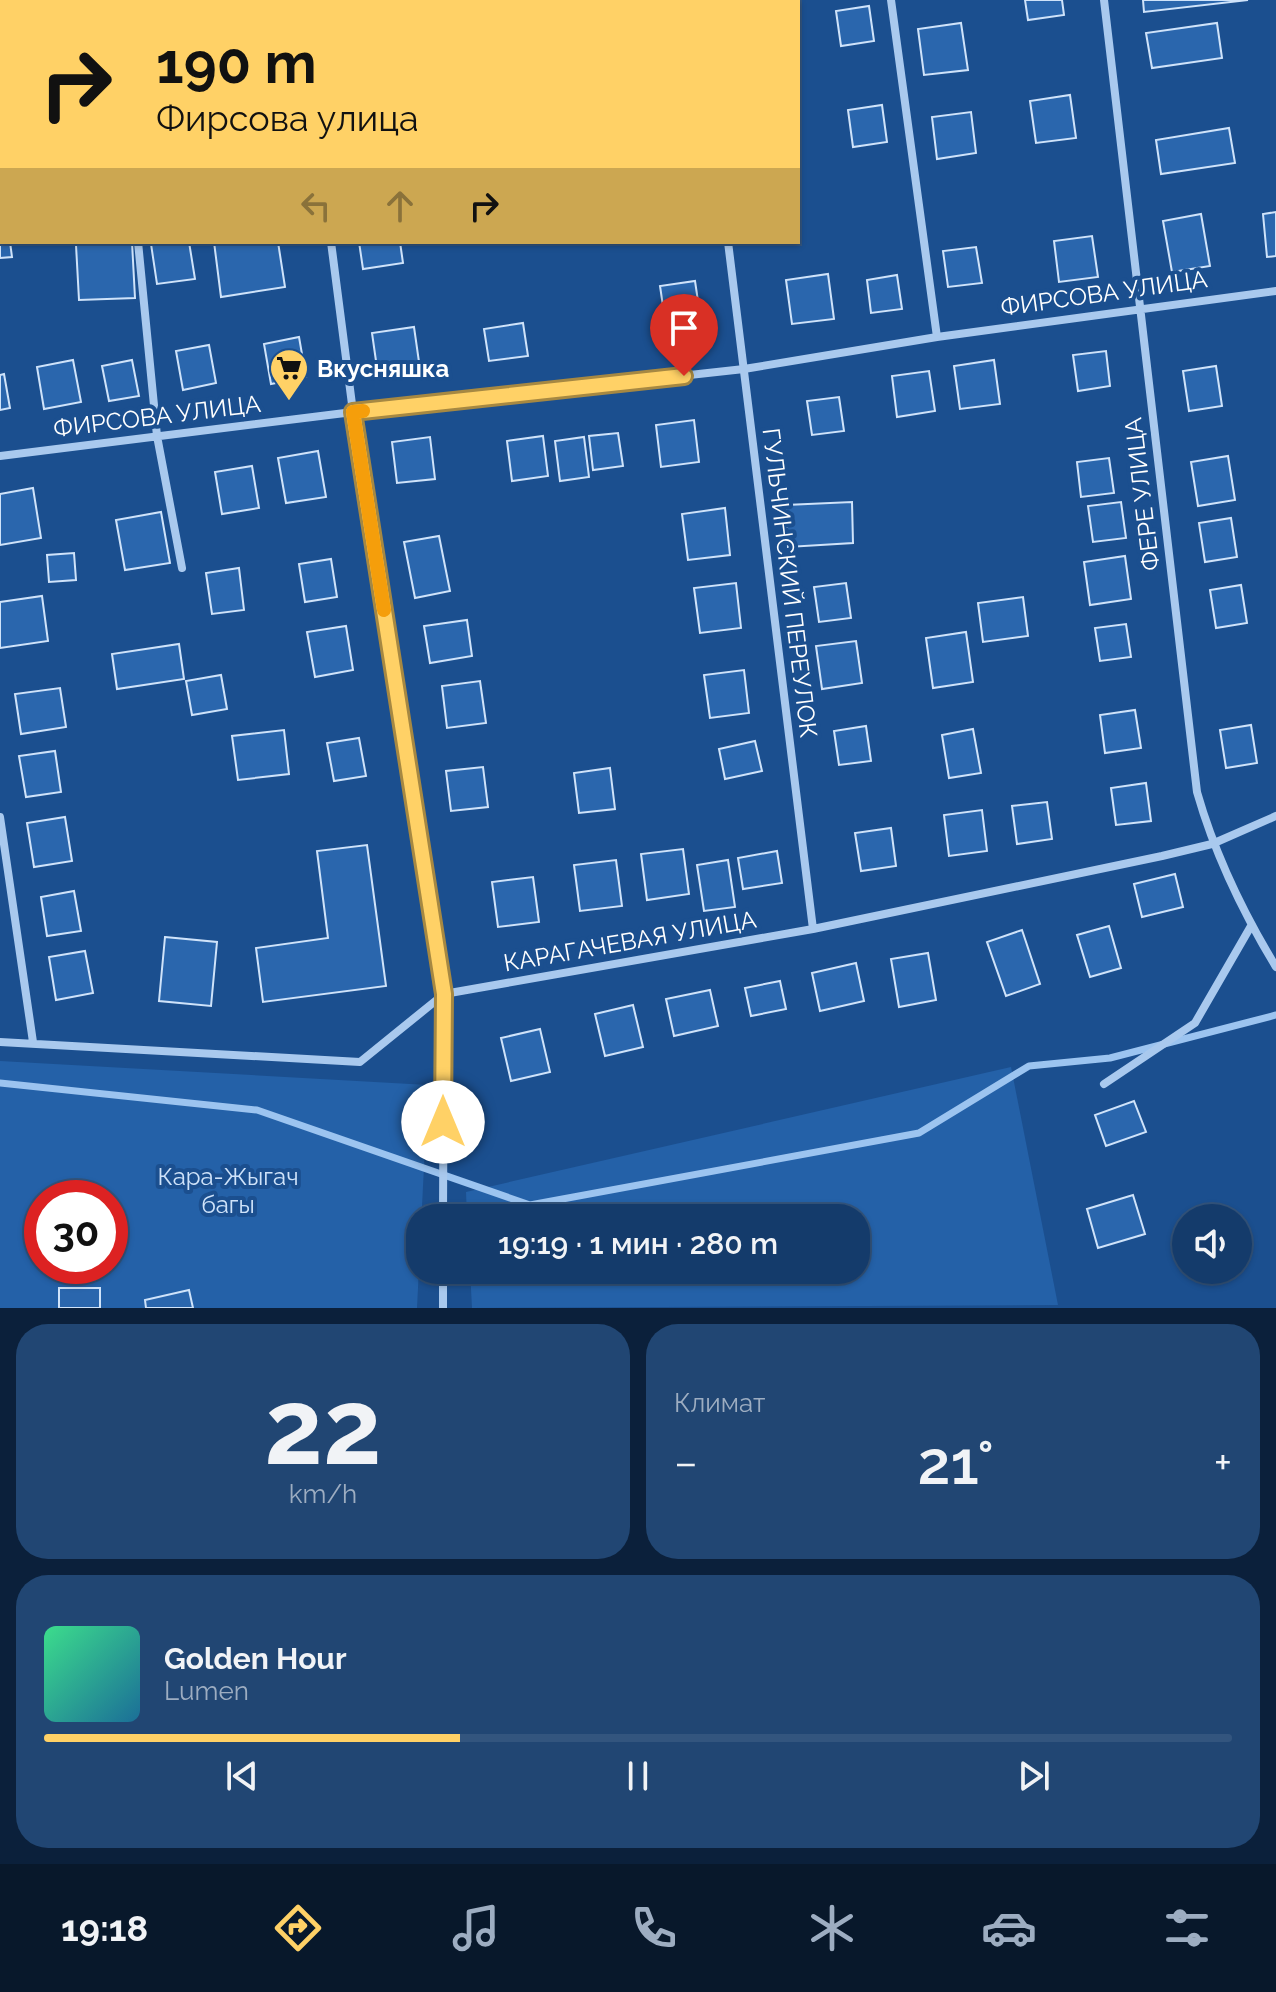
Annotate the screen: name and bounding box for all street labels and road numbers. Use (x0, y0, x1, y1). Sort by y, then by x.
street label: ФИРСОВА УЛИЦА (999, 264, 1209, 322)
street label: ФИРСОВА УЛИЦА (52, 389, 262, 443)
street label: ФЕРЕ УЛИЦА (1118, 416, 1166, 572)
street label: ГУЛЬЧИНСКИЙ ПЕРЕУЛОК (757, 427, 823, 739)
street label: КАРАГАЧЕВАЯ УЛИЦА (501, 904, 759, 978)

